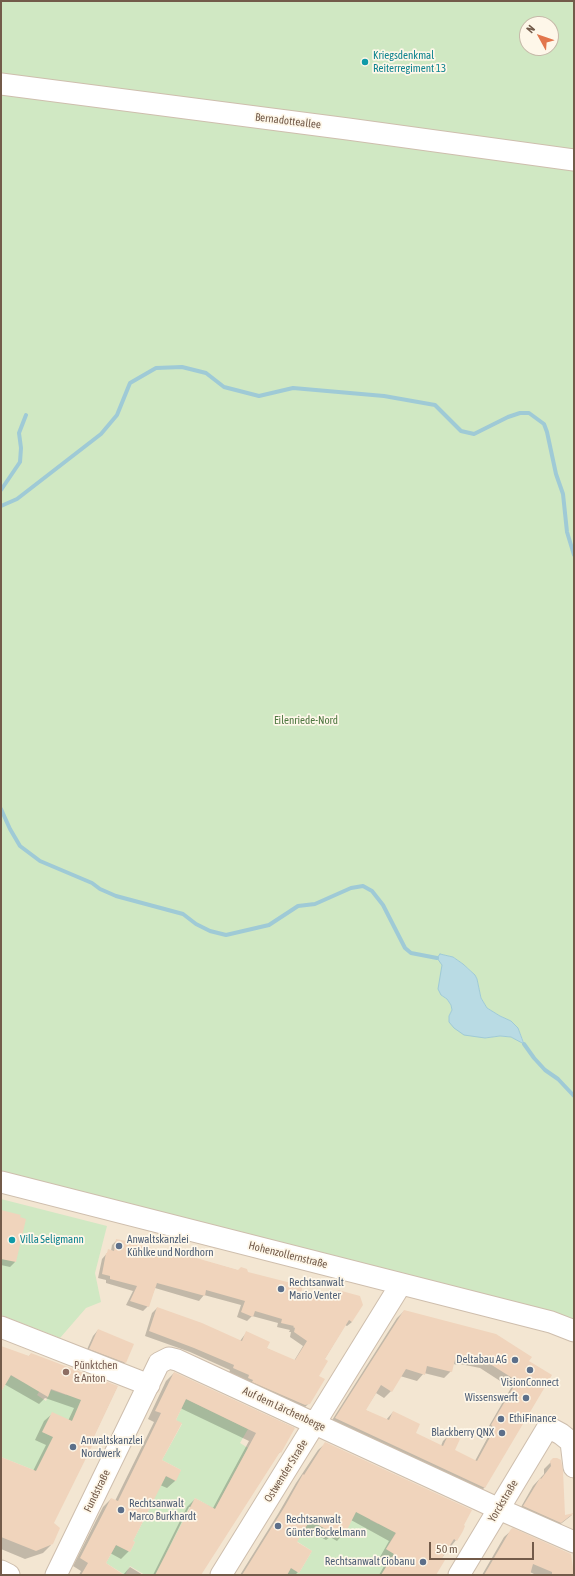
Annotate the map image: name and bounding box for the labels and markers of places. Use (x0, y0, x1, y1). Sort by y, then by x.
place label: Kriegsdenkmal Reiterregiment 13 (373, 49, 446, 75)
marker: Kriegsdenkmal Reiterregiment 13 (360, 57, 370, 67)
place label: Villa Seligmann (20, 1233, 84, 1247)
place label: Anwaltskanzlei Kühlke und Nordhorn (127, 1233, 214, 1259)
marker: Villa Seligmann (7, 1235, 17, 1245)
marker: Anwaltskanzlei Kühlke und Nordhorn (114, 1241, 124, 1251)
place label: Rechtsanwalt Mario Venter (289, 1276, 344, 1302)
marker: Rechtsanwalt Mario Venter (276, 1284, 286, 1294)
place label: Deltabau AG (456, 1353, 507, 1367)
marker: Deltabau AG (510, 1355, 520, 1365)
place label: Pünktchen & Anton (74, 1359, 118, 1385)
marker: VisionConnect (525, 1365, 535, 1375)
marker: Pünktchen & Anton (61, 1367, 71, 1377)
place label: VisionConnect (501, 1376, 559, 1390)
place label: Wissenswerft (465, 1391, 518, 1405)
marker: Wissenswerft (521, 1393, 531, 1403)
place label: EthiFinance (509, 1412, 557, 1426)
marker: EthiFinance (496, 1414, 506, 1424)
place label: Blackberry QNX (431, 1426, 494, 1440)
marker: Blackberry QNX (497, 1428, 507, 1438)
place label: Anwaltskanzlei Nordwerk (81, 1434, 143, 1460)
marker: Anwaltskanzlei Nordwerk (68, 1442, 78, 1452)
place label: Rechtsanwalt Marco Burkhardt (129, 1497, 196, 1523)
marker: Rechtsanwalt Marco Burkhardt (116, 1505, 126, 1515)
place label: Rechtsanwalt Günter Bockelmann (286, 1513, 366, 1539)
marker: Rechtsanwalt Günter Bockelmann (273, 1521, 283, 1531)
place label: Rechtsanwalt Ciobanu (325, 1555, 415, 1569)
marker: Rechtsanwalt Ciobanu (418, 1557, 428, 1567)

